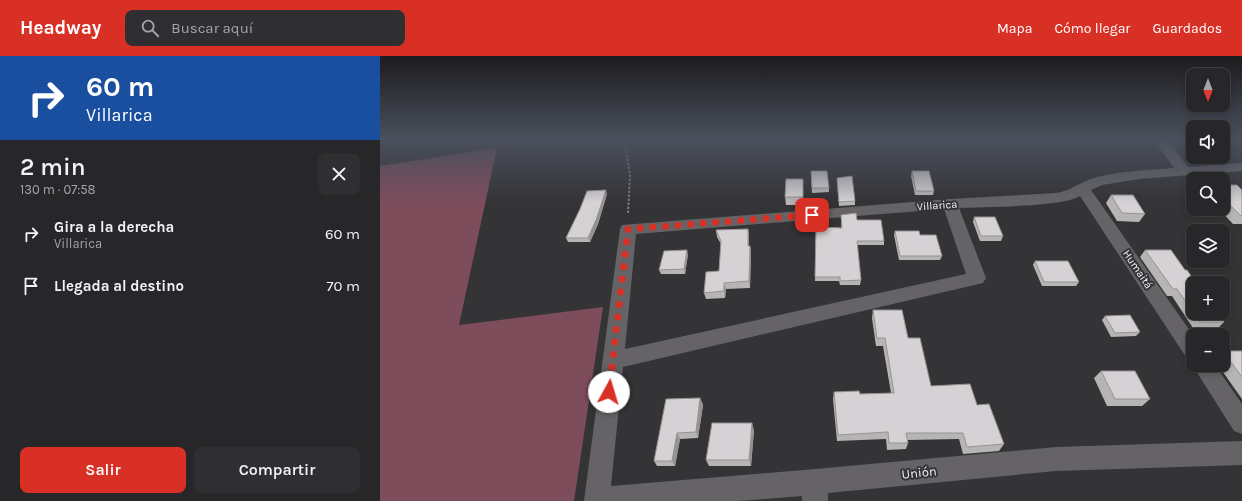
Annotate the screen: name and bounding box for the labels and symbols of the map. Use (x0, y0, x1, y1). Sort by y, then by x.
north arrow (1186, 68, 1230, 112)
pin (795, 198, 829, 232)
street label: Villarica (916, 198, 958, 213)
street label: Humaitá (1120, 247, 1155, 291)
position arrow (588, 371, 630, 413)
street label: Unión (901, 463, 937, 482)

